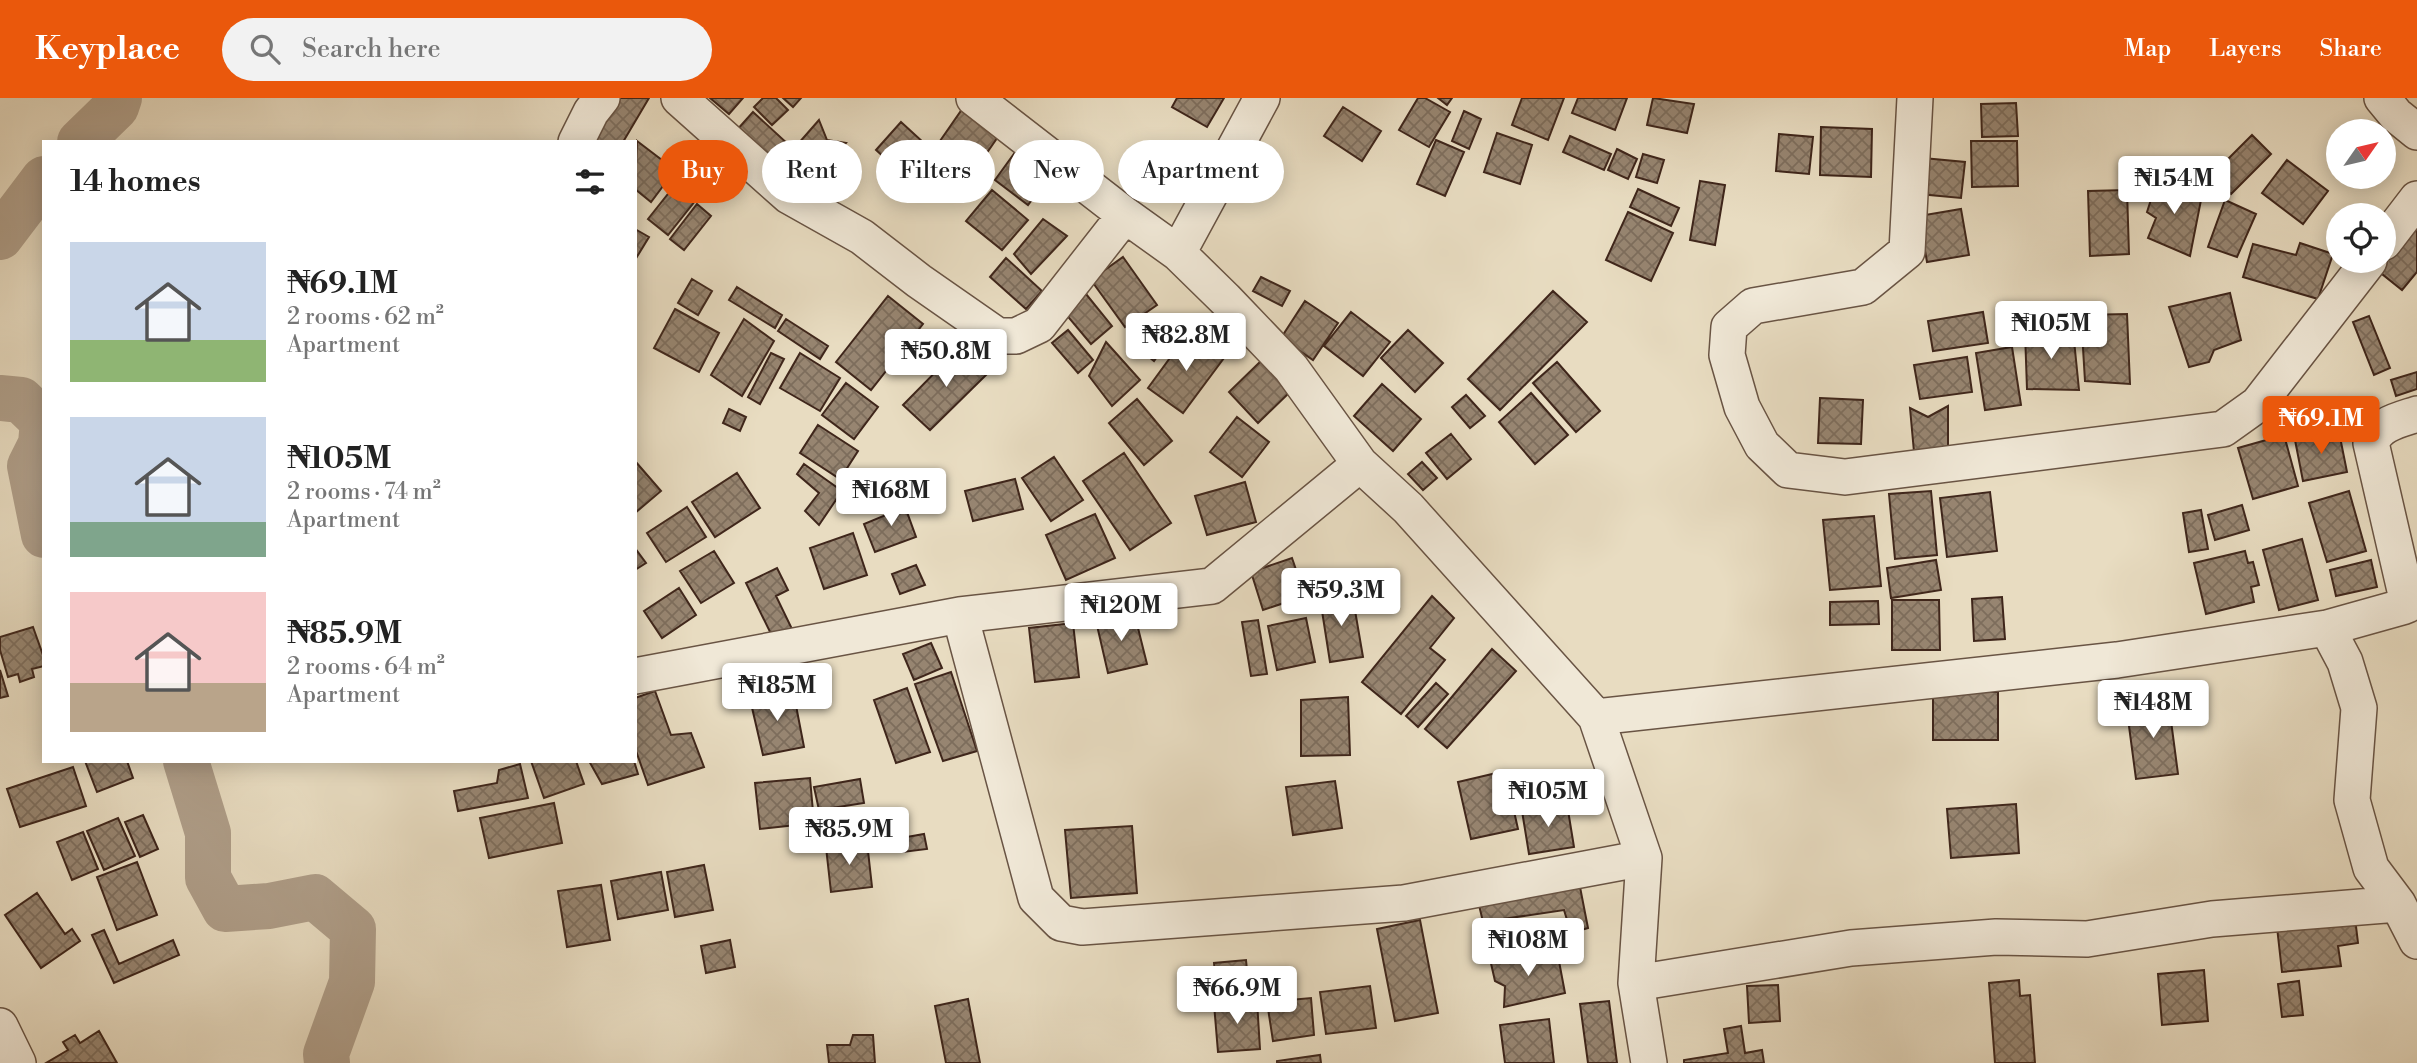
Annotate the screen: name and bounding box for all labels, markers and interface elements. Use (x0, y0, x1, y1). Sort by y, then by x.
search box (222, 18, 712, 81)
text: Keyplace (35, 29, 180, 70)
icon: search (246, 30, 284, 68)
text: Search here (302, 33, 441, 65)
text: Map (2124, 34, 2171, 64)
text: Layers (2209, 34, 2281, 64)
text: Share (2319, 34, 2382, 64)
north arrow (2326, 119, 2396, 189)
map controls (2326, 119, 2396, 273)
chip: Buy (658, 140, 748, 203)
chip: Rent (762, 140, 862, 203)
chip: Filters (876, 140, 995, 203)
chip: New (1009, 140, 1104, 203)
chip: Apartment (1118, 140, 1284, 203)
pin: ₦154M (2125, 156, 2223, 216)
text: 14 homes (70, 163, 201, 201)
icon: filters (571, 163, 609, 201)
text: ₦154M (2134, 165, 2214, 193)
button: locate (2326, 203, 2396, 273)
text: ₦69.1M (287, 265, 398, 303)
icon: home (126, 270, 210, 354)
pin: ₦105M (2002, 302, 2100, 361)
text: 2 rooms · 62 m² (287, 303, 444, 331)
text: ₦105M (2011, 310, 2091, 338)
pin: ₦82.8M (1129, 314, 1243, 373)
text: ₦82.8M (1142, 322, 1230, 350)
pin: ₦50.8M (889, 330, 1003, 389)
text: Apartment (287, 331, 400, 359)
text: ₦50.8M (901, 338, 991, 366)
pin: ₦69.1M (2264, 396, 2378, 456)
text: ₦69.1M (2279, 405, 2363, 433)
text: ₦105M (287, 440, 391, 478)
icon: home (126, 445, 210, 529)
pin: ₦168M (842, 468, 940, 528)
text: ₦168M (852, 477, 930, 505)
text: 2 rooms · 74 m² (287, 478, 441, 506)
text: Apartment (287, 506, 400, 534)
pin: ₦59.3M (1284, 568, 1398, 628)
text: ₦59.3M (1297, 577, 1385, 605)
pin: ₦120M (1072, 584, 1170, 643)
text: ₦120M (1080, 592, 1162, 620)
text: ₦85.9M (287, 615, 402, 653)
icon: home (126, 620, 210, 704)
text: 2 rooms · 64 m² (287, 653, 445, 681)
pin: ₦185M (728, 664, 826, 723)
text: ₦185M (738, 672, 816, 700)
pin: ₦148M (2104, 680, 2202, 740)
text: Apartment (287, 681, 400, 709)
text: ₦148M (2114, 689, 2192, 717)
pin: ₦105M (1499, 770, 1597, 829)
text: ₦105M (1508, 778, 1588, 806)
pin: ₦85.9M (792, 808, 906, 867)
text: ₦85.9M (805, 816, 893, 844)
pin: ₦108M (1479, 918, 1577, 978)
text: ₦108M (1488, 927, 1568, 955)
pin: ₦66.9M (1180, 967, 1294, 1026)
text: ₦66.9M (1193, 975, 1281, 1003)

